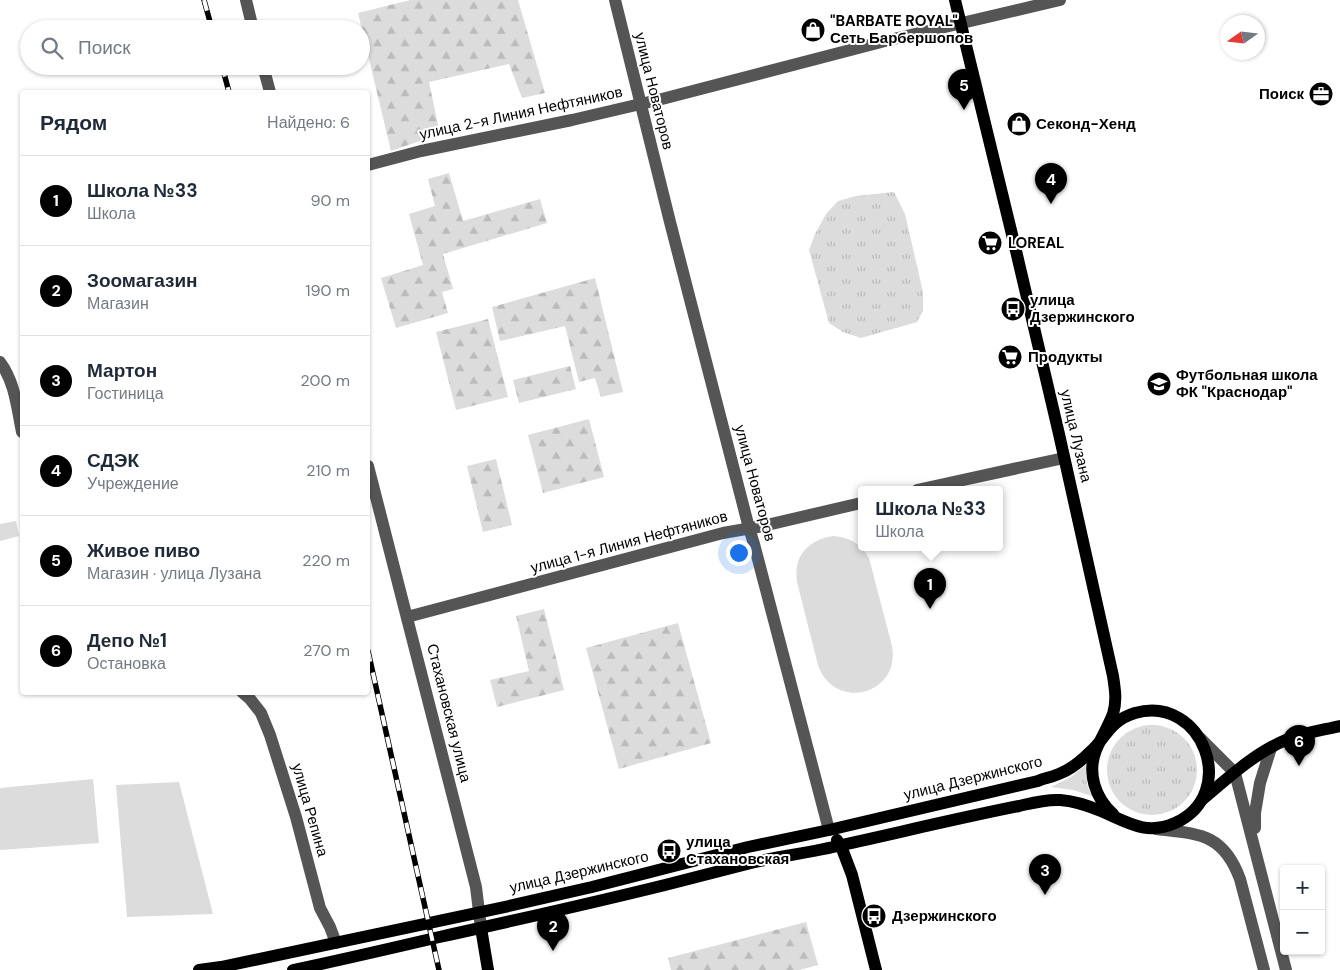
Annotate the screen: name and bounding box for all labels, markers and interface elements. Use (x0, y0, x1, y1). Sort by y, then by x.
place label: "BARBATE ROYAL" Сеть Барбершопов (830, 11, 973, 48)
north arrow (1220, 15, 1265, 60)
shop icon: "BARBATE ROYAL" Сеть Барбершопов (800, 17, 826, 43)
search box (20, 20, 370, 75)
street label: улица Новаторов (630, 30, 678, 152)
icon: search (38, 34, 66, 62)
text: Поиск (78, 35, 131, 60)
pin: 5 (948, 69, 980, 110)
office icon: Поиск (1308, 81, 1334, 107)
street label: улица 2-я Линия Нефтяников (418, 82, 624, 144)
place label: Поиск (1259, 84, 1304, 104)
text: Рядом (40, 109, 107, 137)
shop icon: Секонд-Хенд (1006, 111, 1032, 137)
text: Найдено: 6 (267, 112, 350, 133)
place label: Секонд-Хенд (1036, 114, 1136, 134)
pin: 4 (1035, 163, 1067, 204)
text: Школа №33 (87, 178, 198, 203)
text: 1 (53, 190, 59, 211)
text: 90 m (310, 190, 350, 211)
text: Школа (87, 203, 136, 224)
supermarket icon: LOREAL (977, 230, 1003, 256)
place label: LOREAL (1008, 233, 1064, 253)
text: Зоомагазин (87, 268, 198, 293)
text: 2 (51, 280, 61, 301)
text: 190 m (306, 280, 350, 301)
place label: улица Дзержинского (1030, 290, 1135, 327)
text: Магазин (87, 293, 149, 314)
bus stop icon: улица Дзержинского (1000, 296, 1026, 322)
supermarket icon: Продукты (997, 344, 1023, 370)
place label: Продукты (1028, 347, 1103, 367)
text: Мартон (87, 358, 157, 383)
place label: Футбольная школа ФК "Краснодар" (1176, 365, 1318, 402)
text: 3 (51, 370, 61, 391)
text: 200 m (301, 370, 350, 391)
school or university icon: Футбольная школа ФК "Краснодар" (1146, 371, 1172, 397)
text: Гостиница (87, 383, 164, 404)
street label: улица Лузана (1056, 388, 1097, 485)
street label: улица Новаторов (730, 422, 780, 544)
text: СДЭК (87, 448, 139, 473)
text: 4 (51, 460, 61, 481)
text: 210 m (306, 460, 350, 481)
text: Учреждение (87, 473, 179, 494)
popup (858, 486, 1003, 551)
text: Школа №33 (875, 496, 986, 521)
street label: улица 1-я Линия Нефтяников (528, 506, 730, 578)
text: Школа (875, 521, 924, 542)
text: Живое пиво (87, 538, 200, 563)
your location (726, 540, 752, 566)
text: 5 (51, 550, 61, 571)
text: 220 m (302, 550, 350, 571)
text: Магазин · улица Лузана (87, 563, 261, 584)
pin: 1 (914, 568, 946, 609)
text: Депо №1 (87, 628, 167, 653)
text: 6 (51, 640, 61, 661)
text: 270 m (303, 640, 350, 661)
street label: Стахановская улица (422, 642, 476, 785)
text: Остановка (87, 653, 166, 674)
pin: 6 (1283, 725, 1315, 766)
street label: улица Дзержинского (902, 751, 1044, 805)
street label: улица Репина (287, 761, 333, 860)
place label: улица Стахановская (686, 832, 789, 869)
bus stop icon: улица Стахановская (656, 838, 682, 864)
street label: улица Дзержинского (508, 846, 650, 898)
pin: 3 (1029, 854, 1061, 895)
map controls (1280, 865, 1325, 955)
button: + (1280, 865, 1325, 910)
bus stop icon: Дзержинского (861, 903, 887, 929)
place label: Дзержинского (892, 906, 997, 926)
pin: 2 (537, 910, 569, 951)
button: − (1280, 910, 1325, 955)

